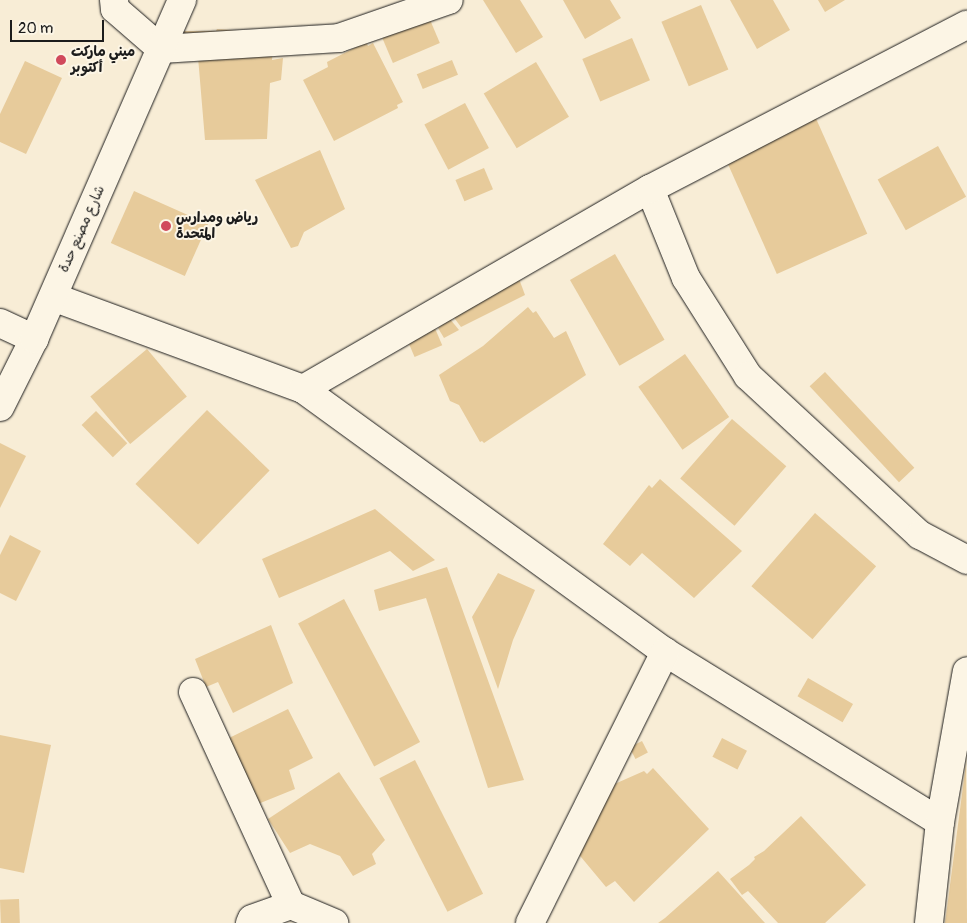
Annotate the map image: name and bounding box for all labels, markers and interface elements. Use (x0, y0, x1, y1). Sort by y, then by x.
scale bar (12, 10, 106, 42)
text: 20 m (18, 19, 53, 38)
place label: ميني ماركت أكتوبر (71, 44, 135, 76)
marker: ميني ماركت أكتوبر (55, 54, 67, 66)
street label: شارع مصنع حدة (55, 183, 109, 275)
place label: رياض ومدارس المتحدة (176, 210, 258, 242)
marker: رياض ومدارس المتحدة (160, 220, 172, 232)

